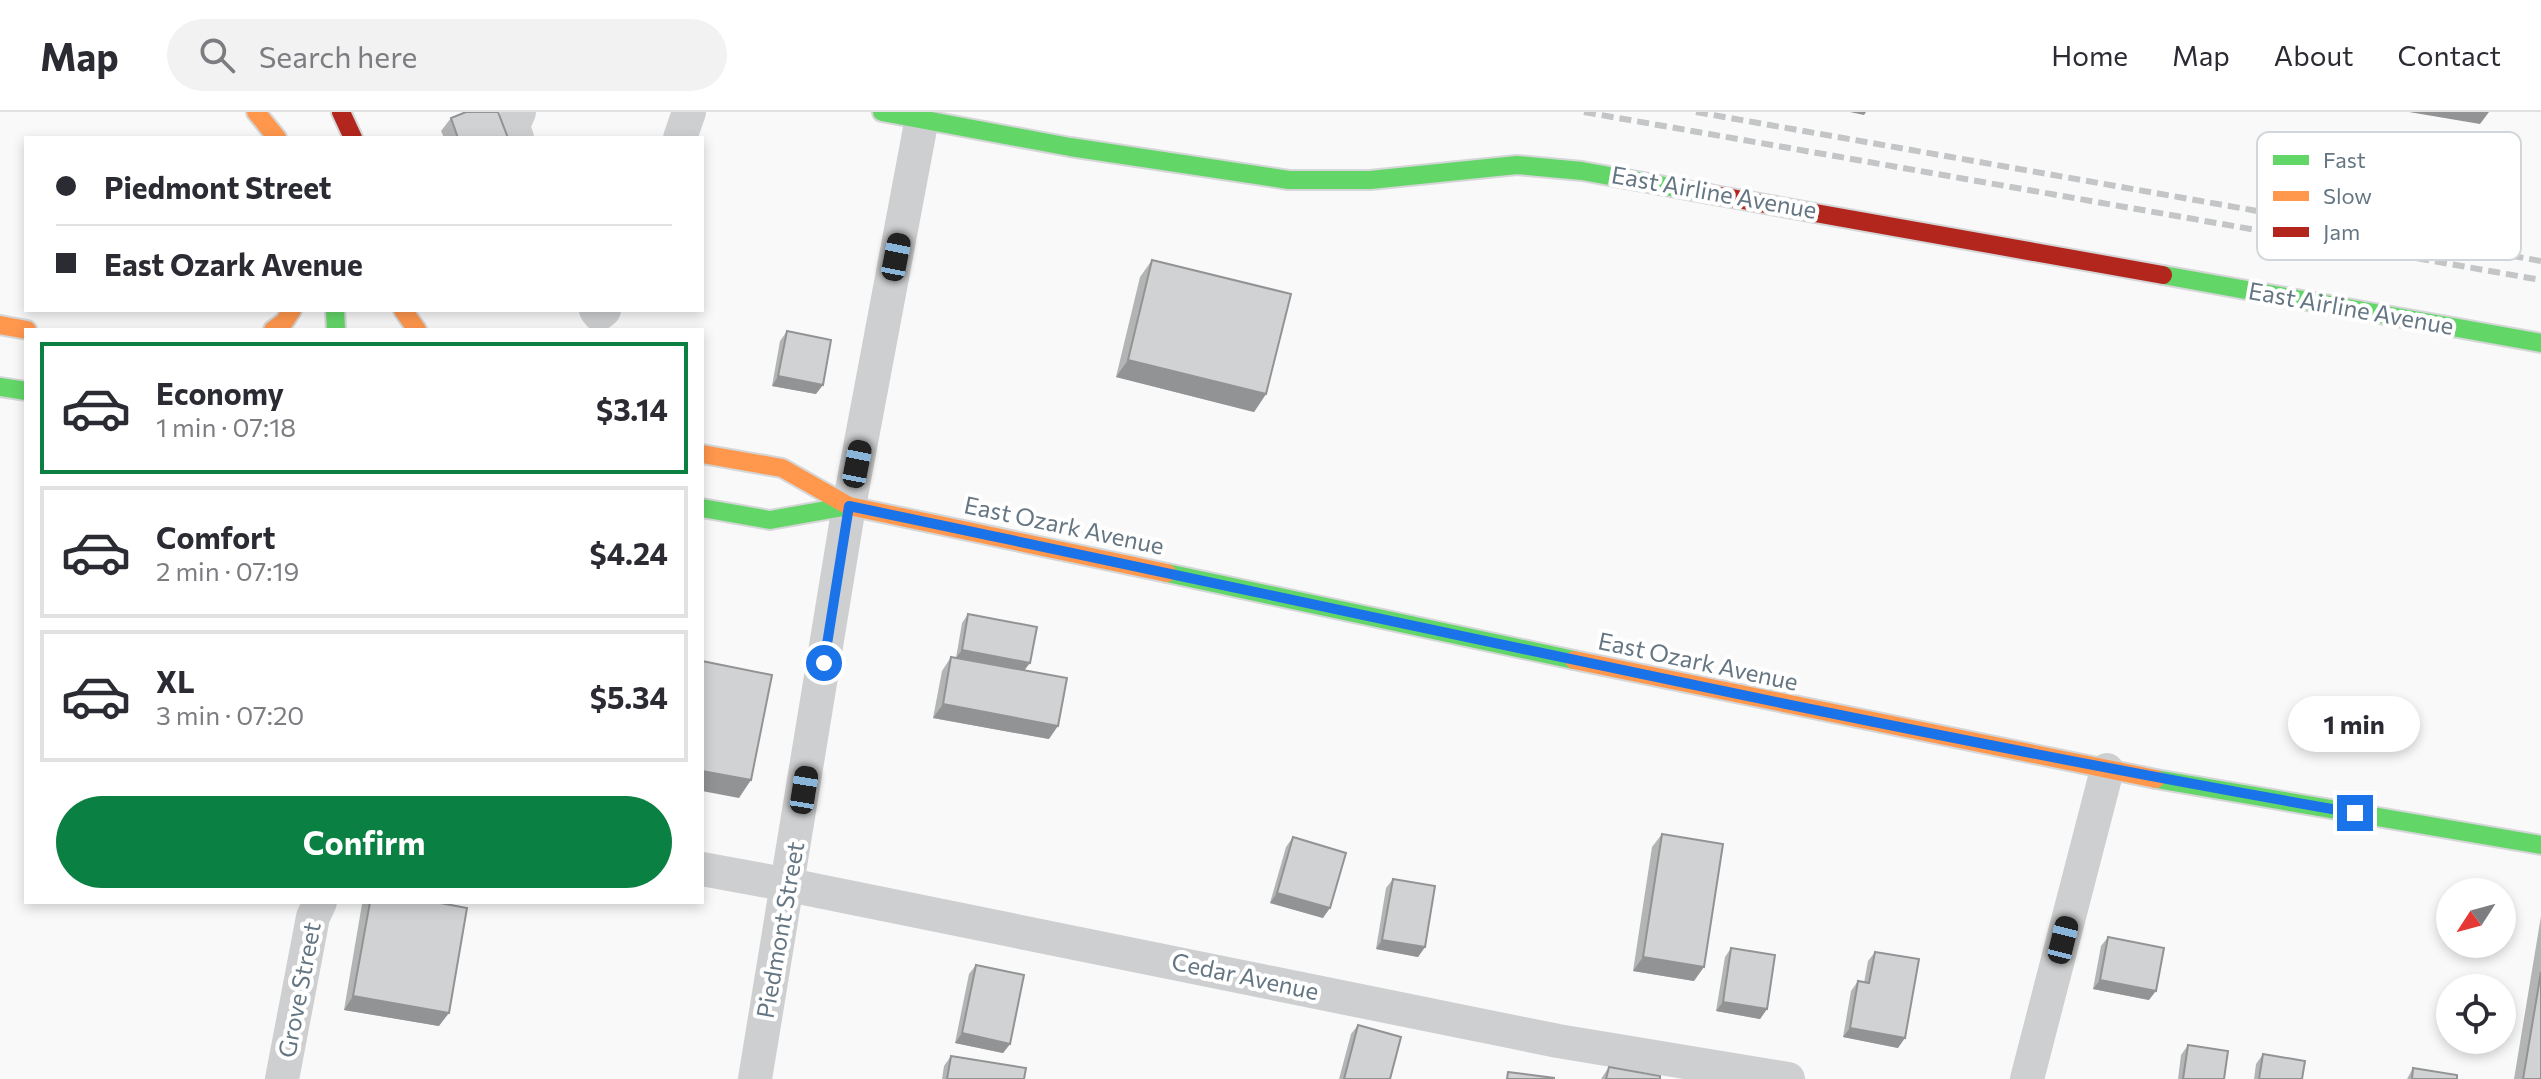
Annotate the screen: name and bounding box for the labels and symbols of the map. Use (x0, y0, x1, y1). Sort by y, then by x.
legend (2257, 132, 2521, 260)
text: Fast (2323, 146, 2366, 173)
street label: East Airline Avenue (1609, 159, 1819, 224)
text: Slow (2323, 182, 2372, 209)
text: Jam (2323, 218, 2360, 245)
car (880, 231, 912, 283)
street label: East Airline Avenue (2246, 275, 2456, 340)
car (841, 438, 873, 490)
street label: East Ozark Avenue (962, 489, 1167, 560)
street label: East Ozark Avenue (1596, 625, 1801, 696)
route start (806, 645, 842, 681)
callout: 1 min (2289, 697, 2421, 753)
car (788, 764, 820, 816)
route end (2337, 795, 2373, 831)
street label: Piedmont Street (750, 839, 809, 1020)
north arrow (2436, 878, 2516, 958)
car (2046, 914, 2080, 966)
street label: Grove Street (271, 919, 326, 1060)
street label: Cedar Avenue (1169, 946, 1322, 1005)

